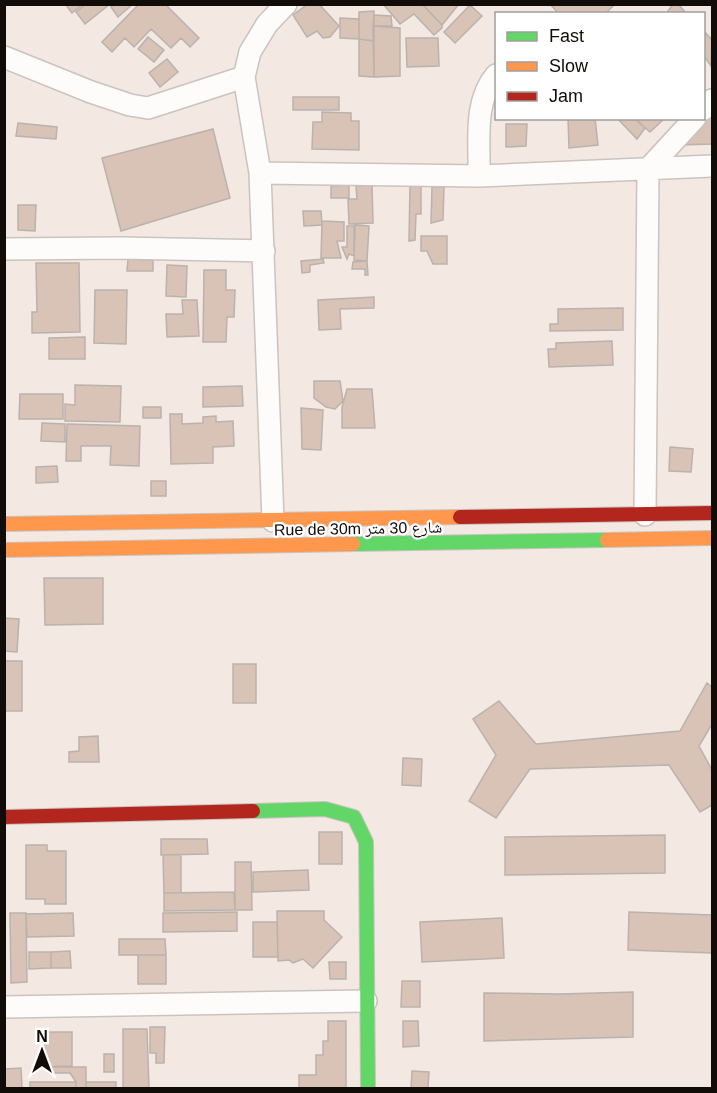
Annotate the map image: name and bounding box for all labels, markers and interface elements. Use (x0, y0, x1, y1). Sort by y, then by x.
legend (495, 12, 705, 120)
text: Fast (549, 26, 584, 46)
text: Slow (549, 56, 589, 76)
text: Jam (549, 86, 583, 106)
street label: Rue de 30m شارع 30 متر (274, 519, 442, 540)
north arrow (12, 1021, 72, 1081)
text: N (36, 1028, 48, 1045)

